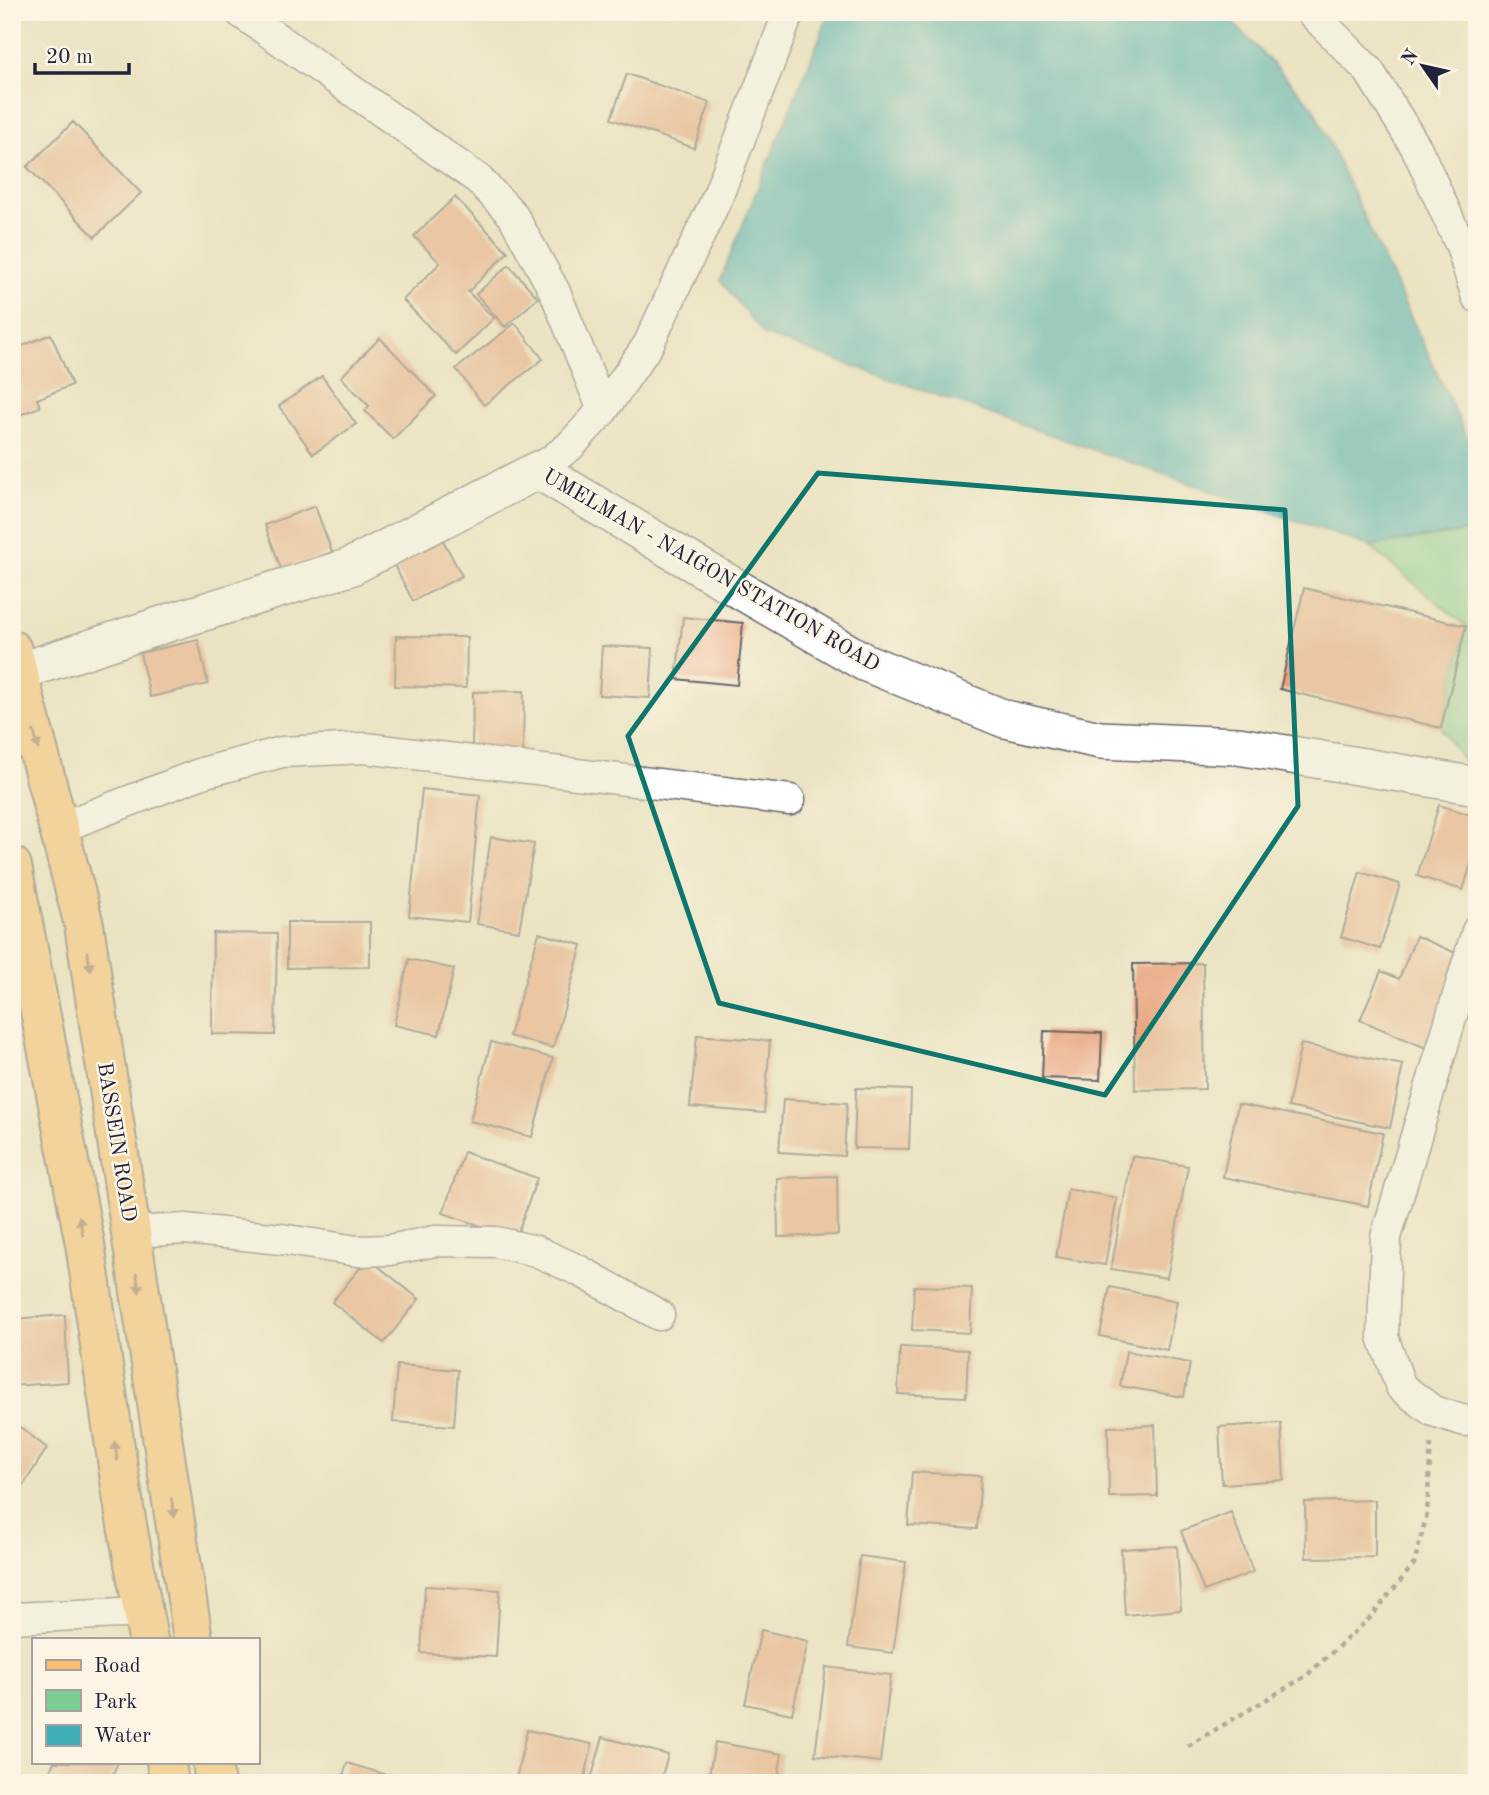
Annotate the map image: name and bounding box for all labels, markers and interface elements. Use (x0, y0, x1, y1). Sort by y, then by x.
scale bar (35, 32, 130, 76)
north arrow (1388, 32, 1458, 102)
text: N (1399, 46, 1423, 69)
text: 20 m (46, 47, 93, 68)
street label: UMELMAN - NAIGON STATION ROAD (539, 466, 883, 676)
one-way arrow (31, 729, 42, 751)
one-way arrow (84, 950, 95, 972)
street label: BASSEIN ROAD (93, 1061, 139, 1223)
one-way arrow (76, 1215, 87, 1237)
one-way arrow (133, 1272, 144, 1294)
one-way arrow (110, 1440, 121, 1462)
one-way arrow (168, 1497, 179, 1519)
legend (32, 1638, 259, 1764)
text: Road (94, 1656, 141, 1677)
text: Park (94, 1692, 137, 1713)
text: Water (94, 1726, 151, 1747)

